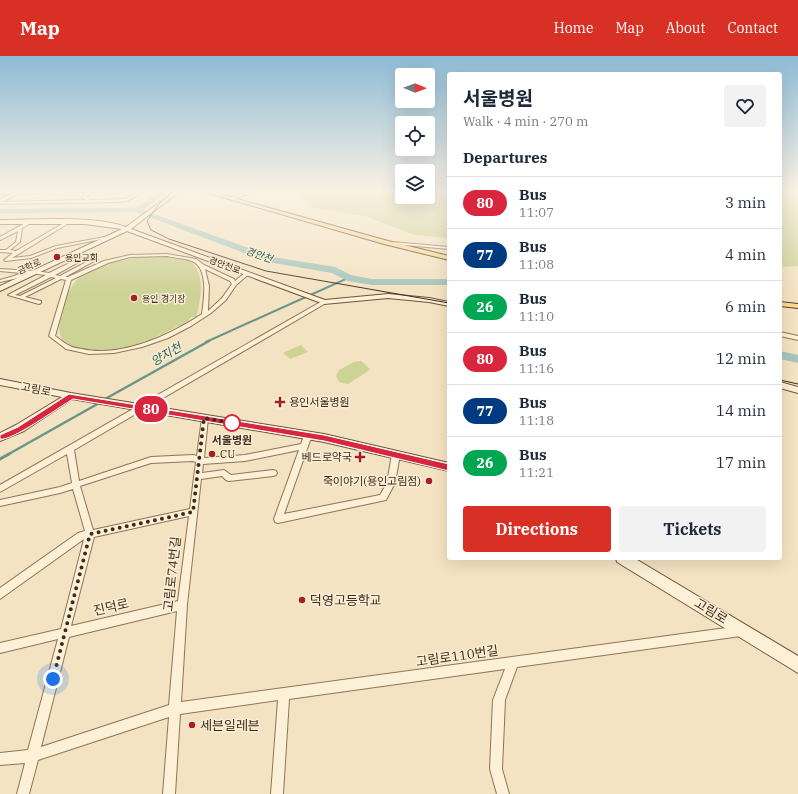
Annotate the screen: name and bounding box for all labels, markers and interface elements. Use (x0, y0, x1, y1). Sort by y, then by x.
text: Map (20, 16, 60, 40)
text: Home (554, 19, 593, 37)
text: Map (615, 19, 644, 37)
text: About (666, 19, 705, 37)
text: Contact (727, 19, 778, 37)
north arrow (395, 68, 435, 108)
map controls (395, 68, 435, 204)
button: heart (724, 85, 766, 127)
text: 서울병원 (463, 86, 533, 110)
text: Walk · 4 min · 270 m (463, 113, 588, 130)
button: locate (395, 116, 435, 156)
text: Departures (463, 148, 547, 167)
button: layers (395, 164, 435, 204)
text: Bus (519, 185, 547, 204)
text: 3 min (725, 193, 766, 212)
text: 80 (477, 194, 493, 212)
text: 11:07 (519, 204, 554, 221)
text: Bus (519, 237, 547, 256)
water label: 경안천 (244, 244, 276, 266)
text: 4 min (725, 245, 766, 264)
text: 77 (477, 246, 493, 264)
marker: 용인교회 (52, 252, 62, 262)
place label: 용인교회 (65, 252, 98, 263)
street label: 경안천로 (208, 254, 242, 276)
street label: 금학로 (15, 256, 43, 276)
text: 11:08 (519, 256, 554, 273)
text: Bus (519, 289, 547, 308)
marker: 용인 경기장 (129, 293, 139, 303)
place label: 용인 경기장 (142, 293, 186, 304)
text: 6 min (725, 297, 766, 316)
text: 26 (477, 298, 493, 316)
text: 11:10 (519, 308, 554, 325)
water label: 양지천 (148, 338, 186, 369)
text: Bus (519, 341, 547, 360)
text: 12 min (716, 349, 766, 368)
text: 80 (477, 350, 493, 368)
text: 11:16 (519, 360, 554, 377)
street label: 고림로 (20, 379, 52, 399)
text: Bus (519, 393, 547, 412)
place label: 용인서울병원 (289, 395, 350, 409)
line badge: 80 (133, 396, 169, 422)
marker: 용인서울병원 (274, 396, 286, 408)
text: 80 (143, 400, 159, 418)
text: 14 min (716, 401, 766, 420)
text: 77 (477, 402, 493, 420)
text: 11:18 (519, 412, 554, 429)
marker: 서울병원 (223, 414, 241, 432)
place label: 서울병원 (212, 433, 252, 447)
text: Bus (519, 445, 547, 464)
place label: CU (220, 447, 235, 461)
marker: CU (207, 449, 217, 459)
place label: 베드로약국 (301, 450, 352, 464)
marker: 베드로약국 (355, 452, 365, 462)
text: 17 min (716, 453, 766, 472)
text: 26 (477, 454, 493, 472)
text: 11:21 (519, 464, 554, 481)
place label: 죽이야기(용인고림점) (323, 474, 421, 488)
marker: 죽이야기(용인고림점) (424, 476, 434, 486)
button: Directions (463, 506, 611, 552)
button: Tickets (619, 506, 766, 552)
street label: 고림로74번길 (160, 536, 184, 612)
place label: 덕영고등학교 (310, 592, 382, 609)
street label: 고림로 (691, 594, 731, 628)
street label: 진덕로 (92, 595, 130, 619)
marker: 덕영고등학교 (297, 595, 307, 605)
street label: 고림로110번길 (415, 642, 499, 670)
your location (43, 669, 63, 689)
place label: 세븐일레븐 (200, 717, 260, 734)
marker: 세븐일레븐 (187, 720, 197, 730)

